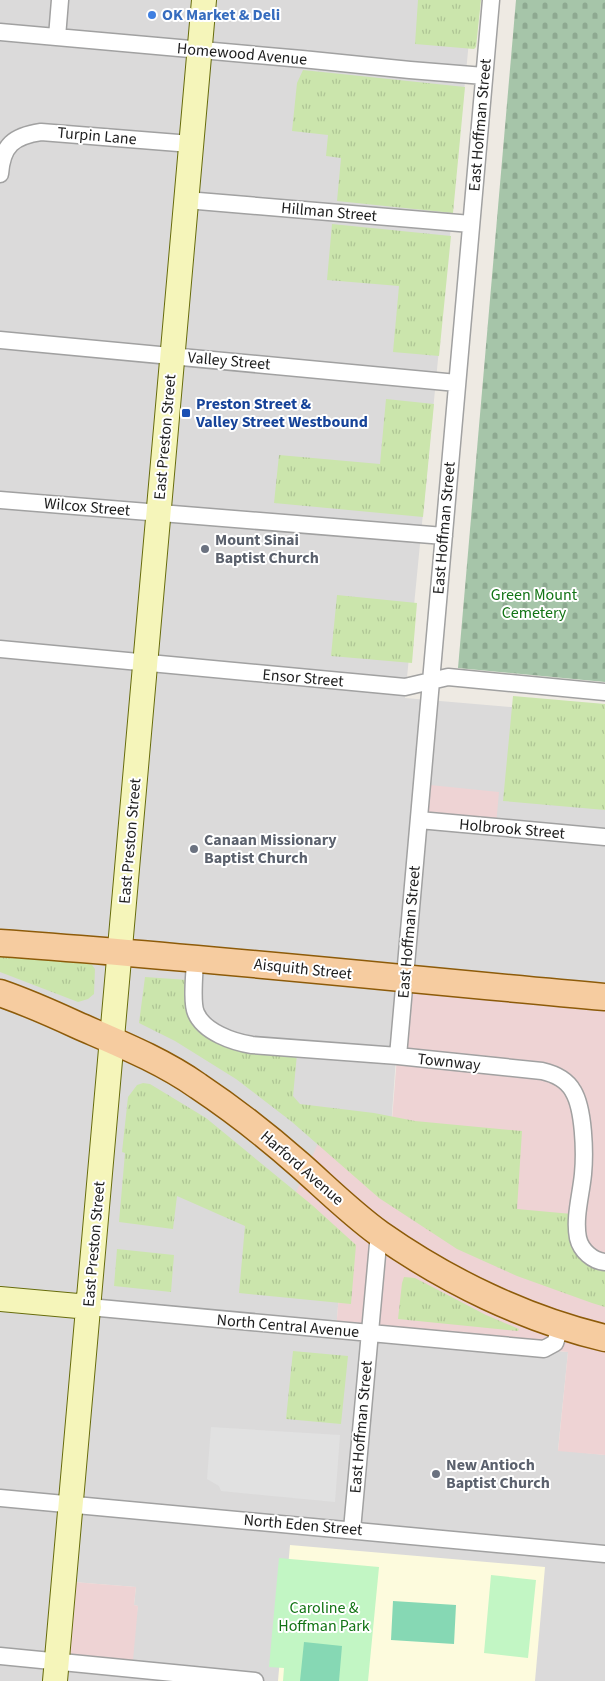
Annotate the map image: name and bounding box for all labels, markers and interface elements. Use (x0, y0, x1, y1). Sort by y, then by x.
place label: OK Market & Deli (162, 4, 280, 26)
marker: OK Market & Deli (146, 9, 158, 21)
street label: Homewood Avenue (176, 37, 308, 71)
street label: East Hoffman Street (463, 57, 497, 192)
street label: Turpin Lane (56, 122, 138, 150)
street label: Hillman Street (280, 197, 378, 227)
street label: Valley Street (187, 346, 272, 376)
street label: East Preston Street (149, 373, 182, 501)
place label: Preston Street & Valley Street Westbound (195, 393, 368, 433)
marker: Preston Street & Valley Street Westbound (180, 407, 192, 419)
street label: East Hoffman Street (427, 460, 461, 595)
street label: Wilcox Street (43, 492, 132, 522)
place label: Mount Sinai Baptist Church (215, 529, 319, 569)
marker: Mount Sinai Baptist Church (199, 543, 211, 555)
park label: Green Mount Cemetery (491, 584, 578, 624)
street label: Ensor Street (261, 663, 345, 693)
street label: East Preston Street (114, 777, 147, 905)
street label: Holbrook Street (458, 813, 566, 845)
place label: Canaan Missionary Baptist Church (204, 829, 337, 869)
marker: Canaan Missionary Baptist Church (188, 843, 200, 855)
street label: East Hoffman Street (392, 864, 426, 999)
street label: Aisquith Street (253, 953, 354, 985)
street label: Townway (416, 1048, 482, 1076)
street label: Harford Avenue (256, 1126, 349, 1210)
street label: East Preston Street (78, 1180, 111, 1308)
street label: North Central Avenue (216, 1309, 360, 1343)
street label: East Hoffman Street (344, 1359, 378, 1494)
place label: New Antioch Baptist Church (446, 1454, 550, 1494)
marker: New Antioch Baptist Church (430, 1468, 442, 1480)
street label: North Eden Street (243, 1509, 364, 1541)
park label: Caroline & Hoffman Park (278, 1597, 370, 1637)

